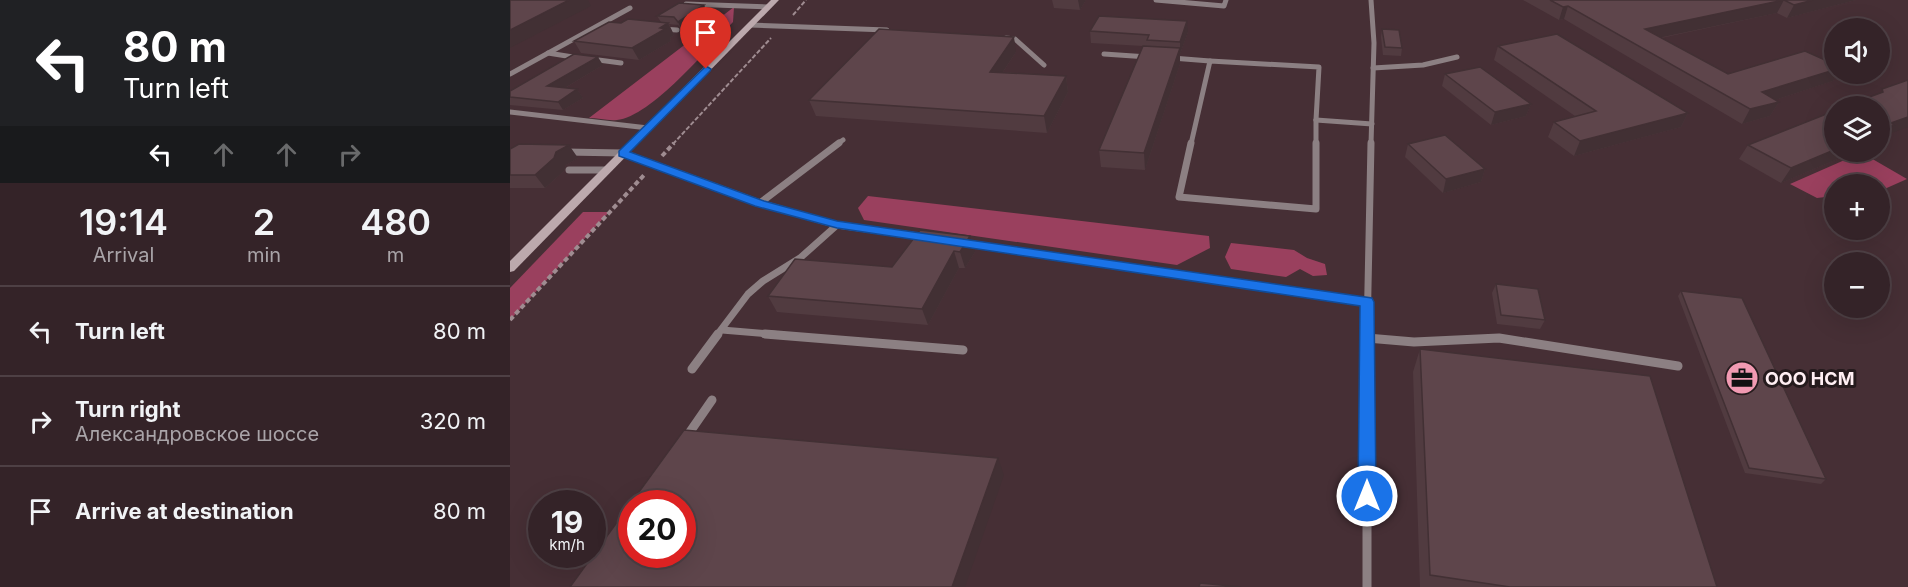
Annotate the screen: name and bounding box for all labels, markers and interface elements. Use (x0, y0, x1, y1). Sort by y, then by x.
pin (680, 7, 731, 69)
icon: arrive (689, 16, 722, 49)
map controls (1824, 18, 1890, 318)
button: sound (1824, 18, 1890, 84)
text: 80 m (123, 21, 227, 72)
icon: left (24, 24, 102, 102)
text: Turn left (123, 72, 229, 105)
button: layers (1824, 96, 1890, 162)
icon: left (144, 138, 177, 171)
icon: ahead (207, 138, 240, 171)
icon: ahead (270, 138, 303, 171)
icon: right (333, 138, 366, 171)
button: + (1824, 174, 1890, 240)
text: 19:14 (79, 200, 168, 244)
text: 2 (253, 200, 275, 244)
text: 480 (360, 200, 431, 244)
text: Arrival (93, 243, 154, 267)
text: min (247, 243, 281, 267)
text: m (387, 243, 404, 267)
button: − (1824, 252, 1890, 318)
icon: left (24, 315, 57, 348)
text: Turn left (75, 318, 165, 344)
text: 80 m (433, 318, 486, 344)
office icon: ООО НСМ (1724, 360, 1760, 396)
place label: ООО НСМ (1765, 368, 1854, 389)
text: Turn right (75, 396, 181, 422)
icon: right (24, 405, 57, 438)
text: 320 m (420, 408, 486, 434)
text: Александровское шоссе (75, 422, 319, 446)
position arrow (1335, 464, 1399, 528)
speed limit sign: 20 (618, 490, 696, 568)
icon: arrive (24, 495, 57, 528)
text: Arrive at destination (75, 498, 294, 524)
text: 80 m (433, 498, 486, 524)
text: 19 (551, 504, 583, 540)
text: km/h (549, 535, 585, 554)

